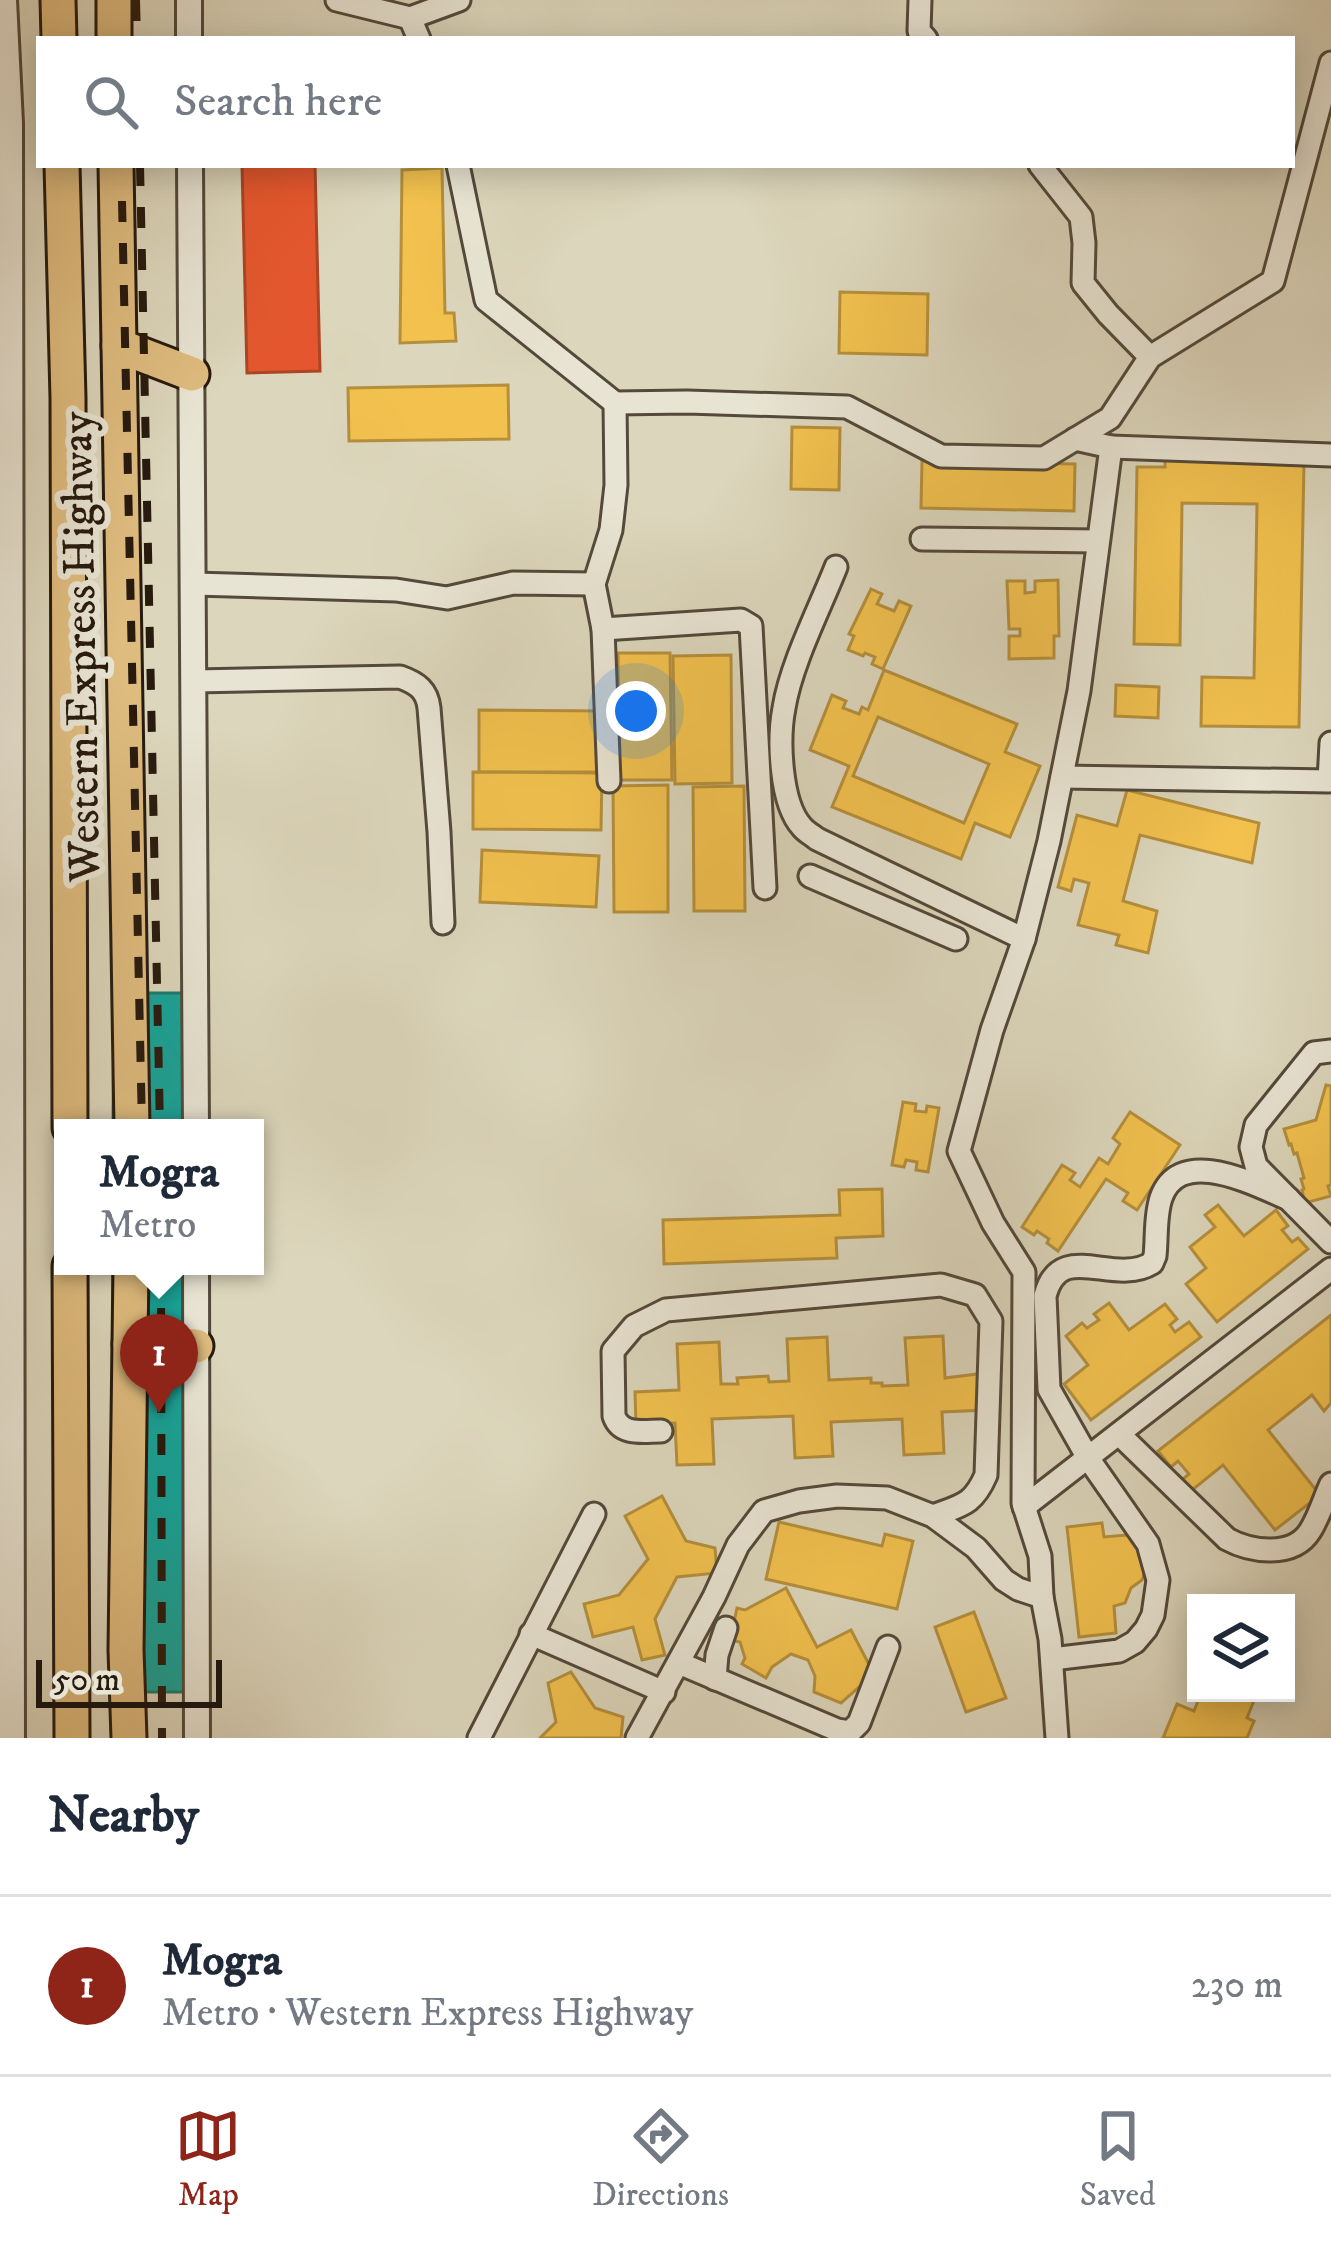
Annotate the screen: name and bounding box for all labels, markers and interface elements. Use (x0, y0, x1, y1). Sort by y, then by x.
search box (36, 36, 1295, 168)
icon: search (78, 69, 144, 135)
text: Search here (174, 74, 382, 130)
street label: Western Express Highway (50, 411, 114, 884)
your location (606, 681, 666, 741)
popup (54, 1119, 264, 1275)
text: Mogra (99, 1145, 219, 1201)
text: Metro (99, 1201, 196, 1250)
pin: 1 (120, 1314, 198, 1413)
map controls (1187, 1594, 1295, 1702)
button: layers (1187, 1594, 1295, 1702)
scale bar (36, 1654, 222, 1707)
text: 50 m (54, 1660, 120, 1701)
text: Nearby (48, 1784, 199, 1848)
text: Mogra (162, 1933, 282, 1989)
text: 1 (80, 1961, 94, 2010)
text: 230 m (1191, 1961, 1283, 2010)
text: Metro · Western Express Highway (162, 1989, 693, 2038)
tab: Map (175, 2103, 241, 2216)
tab: Directions (592, 2103, 729, 2216)
tab: Saved (1080, 2103, 1156, 2216)

